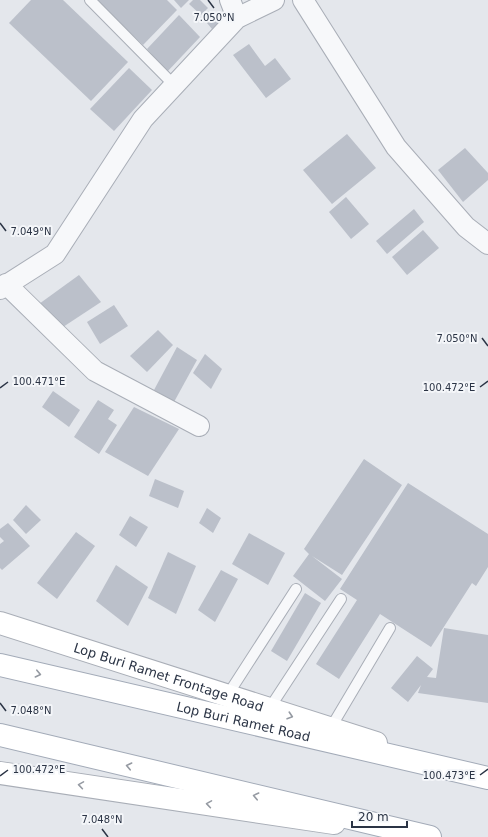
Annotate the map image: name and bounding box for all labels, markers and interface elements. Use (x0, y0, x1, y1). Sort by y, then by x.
text: 7.050°N (193, 12, 235, 23)
text: 7.049°N (10, 226, 52, 237)
text: 7.050°N (436, 333, 478, 344)
text: 100.471°E (13, 376, 65, 387)
text: 100.472°E (423, 382, 475, 393)
street label: Lop Buri Ramet Frontage Road (72, 640, 265, 715)
one-way arrow (35, 669, 41, 677)
street label: Lop Buri Ramet Road (175, 699, 312, 745)
text: 7.048°N (10, 705, 52, 716)
one-way arrow (287, 711, 294, 720)
one-way arrow (126, 762, 133, 770)
text: 100.472°E (13, 764, 65, 775)
text: 100.473°E (423, 770, 475, 781)
one-way arrow (78, 781, 84, 790)
one-way arrow (253, 792, 259, 800)
one-way arrow (206, 800, 212, 809)
scale bar (352, 803, 407, 829)
text: 20 m (358, 810, 389, 824)
text: 7.048°N (81, 814, 123, 825)

